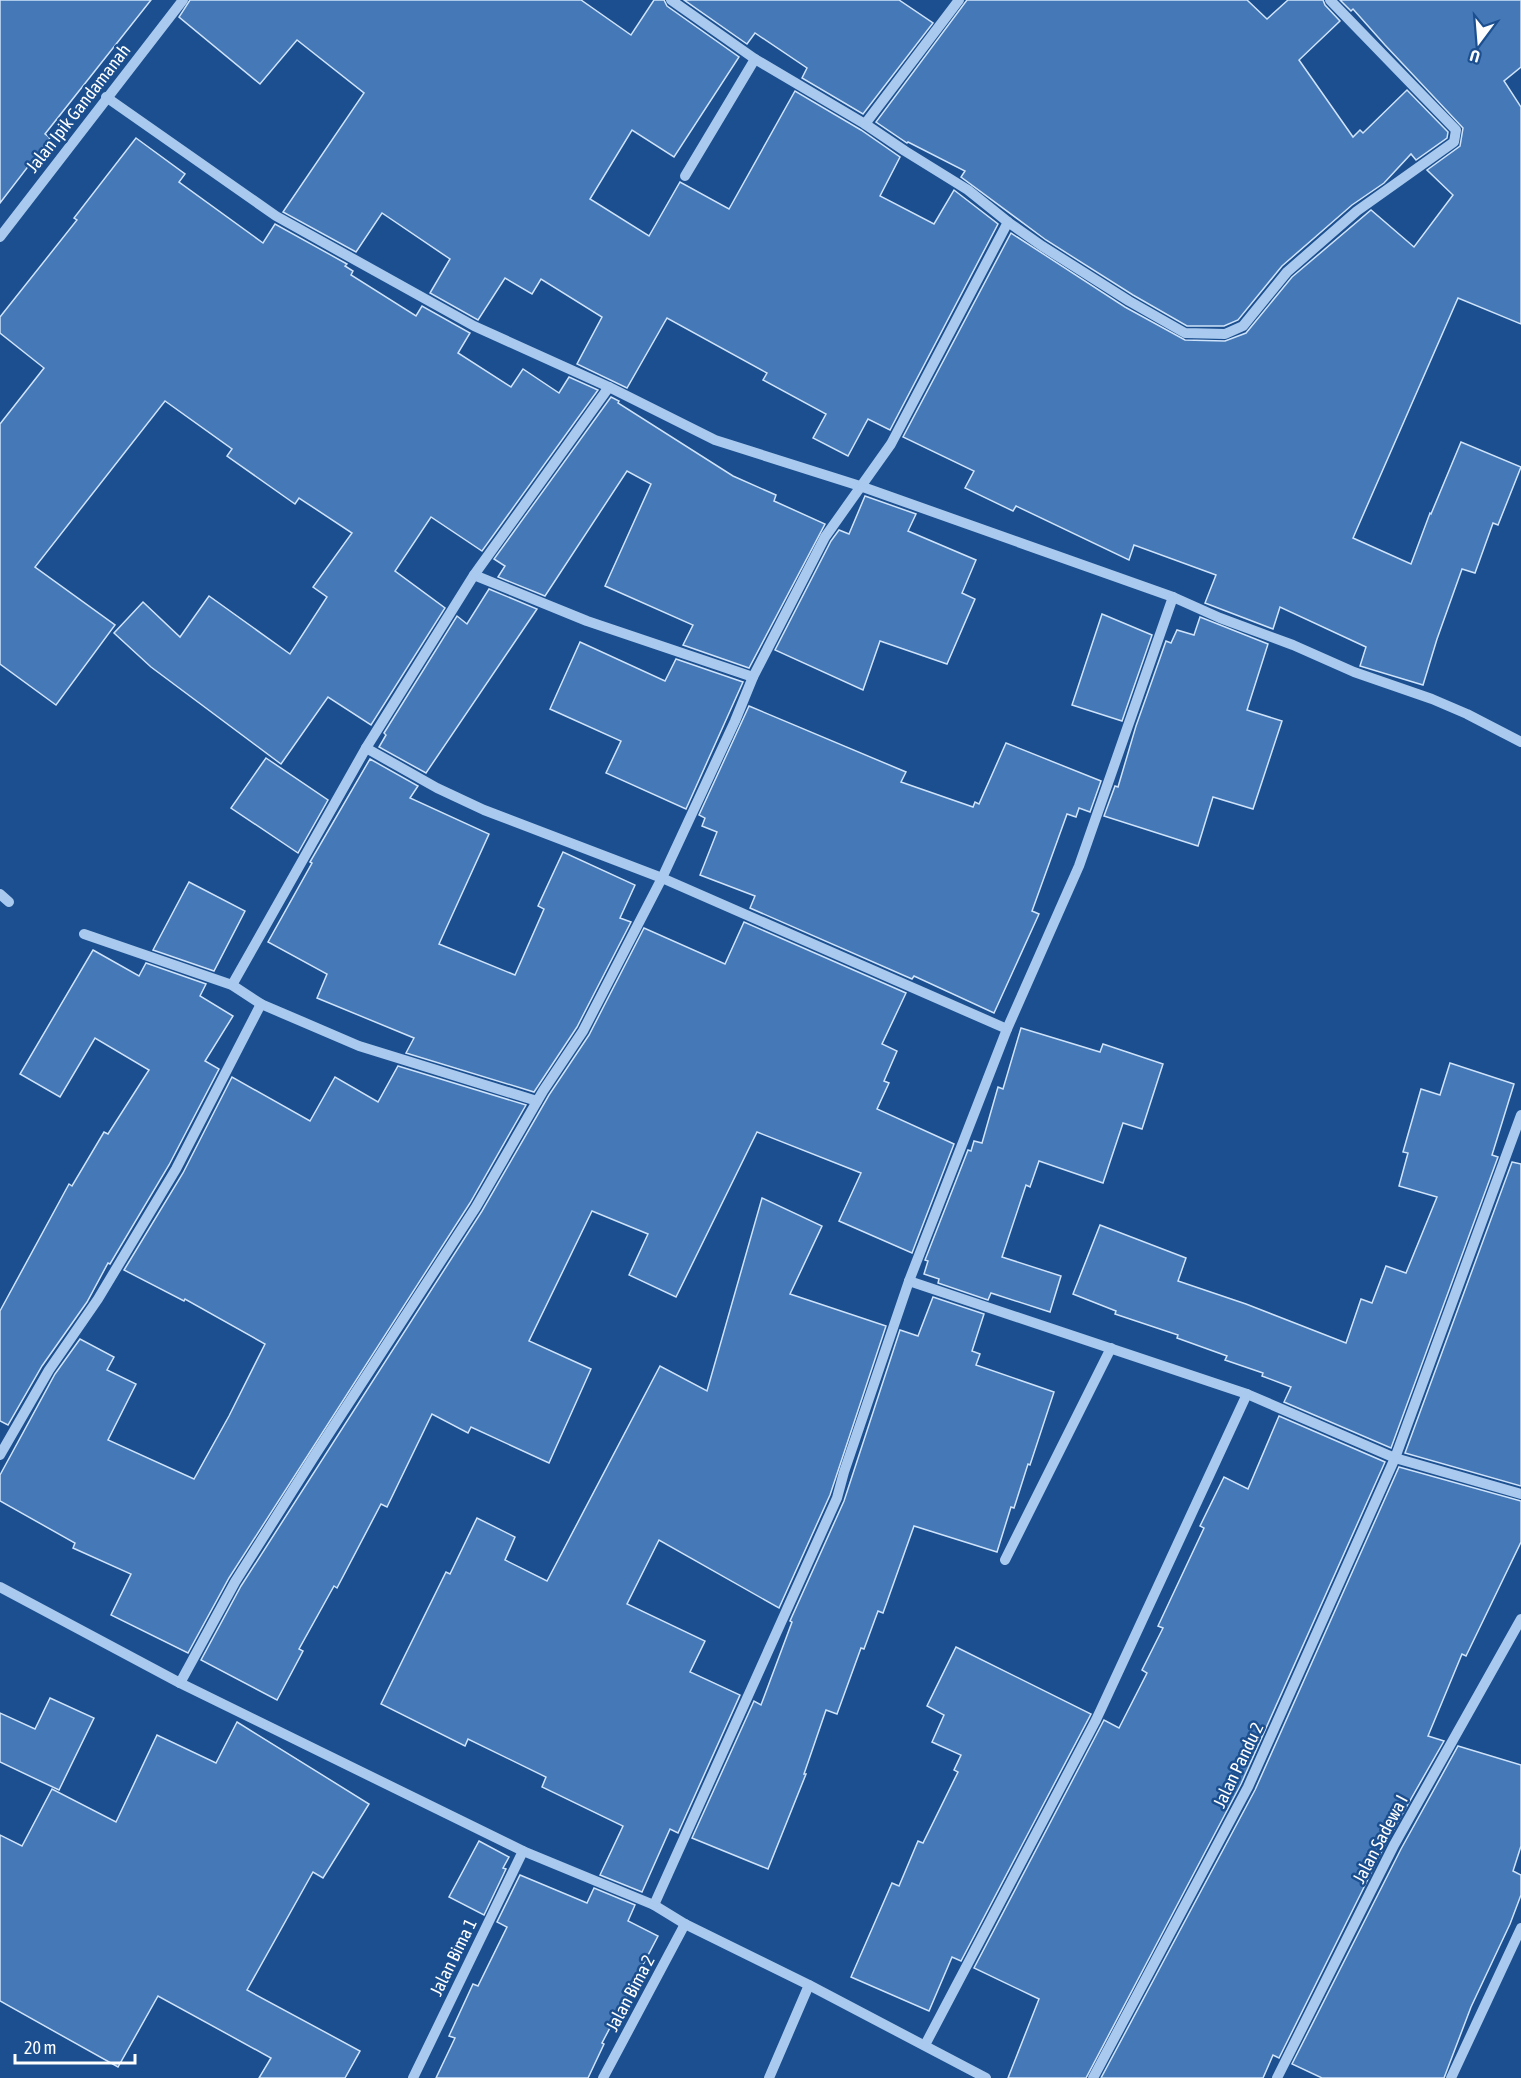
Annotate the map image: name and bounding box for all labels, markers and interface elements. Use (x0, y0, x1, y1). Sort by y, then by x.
north arrow (1449, 12, 1509, 72)
street label: Jalan Ipik Gandamanah (21, 40, 135, 176)
text: U (1468, 46, 1482, 66)
street label: Jalan Pandu 2 (1208, 1719, 1268, 1811)
street label: Jalan Sadewa I (1348, 1791, 1412, 1887)
street label: Jalan Bima 1 (425, 1915, 481, 1999)
street label: Jalan Bima 2 (601, 1951, 659, 2035)
scale bar (15, 2027, 135, 2065)
text: 20 m (24, 2037, 56, 2058)

